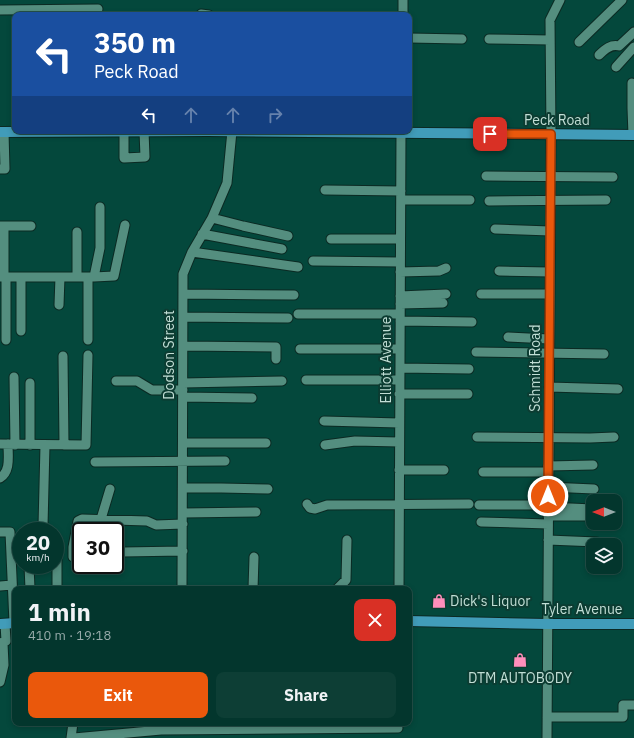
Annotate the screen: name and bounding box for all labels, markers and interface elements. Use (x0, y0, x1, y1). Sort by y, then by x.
text: 350 m (94, 24, 176, 61)
icon: left (28, 28, 80, 80)
text: Peck Road (94, 60, 179, 83)
icon: left (138, 104, 160, 126)
icon: ahead (180, 104, 202, 126)
icon: ahead (222, 104, 244, 126)
icon: right (264, 104, 286, 126)
street label: Peck Road (524, 111, 590, 129)
pin (473, 117, 507, 151)
icon: arrive (479, 123, 501, 145)
street label: Dodson Street (160, 310, 178, 400)
street label: Elliott Avenue (377, 316, 395, 403)
street label: Schmidt Road (526, 324, 544, 412)
position arrow (527, 475, 569, 517)
north arrow (586, 494, 622, 530)
map controls (586, 494, 622, 574)
speed limit sign: 30 (72, 522, 124, 574)
text: 20 (26, 529, 50, 556)
button: layers (586, 538, 622, 574)
text: km/h (26, 551, 50, 564)
place label: Dick's Liquor (450, 592, 530, 610)
shop icon: Dick's Liquor (431, 593, 447, 609)
text: 1 min (28, 596, 91, 628)
button: close (354, 599, 396, 641)
street label: Tyler Avenue (541, 600, 623, 618)
text: 410 m · 19:18 (28, 627, 111, 644)
shop icon: DTM AUTOBODY (512, 652, 528, 668)
place label: DTM AUTOBODY (468, 669, 573, 687)
button: Exit (28, 672, 208, 718)
button: Share (216, 672, 396, 718)

